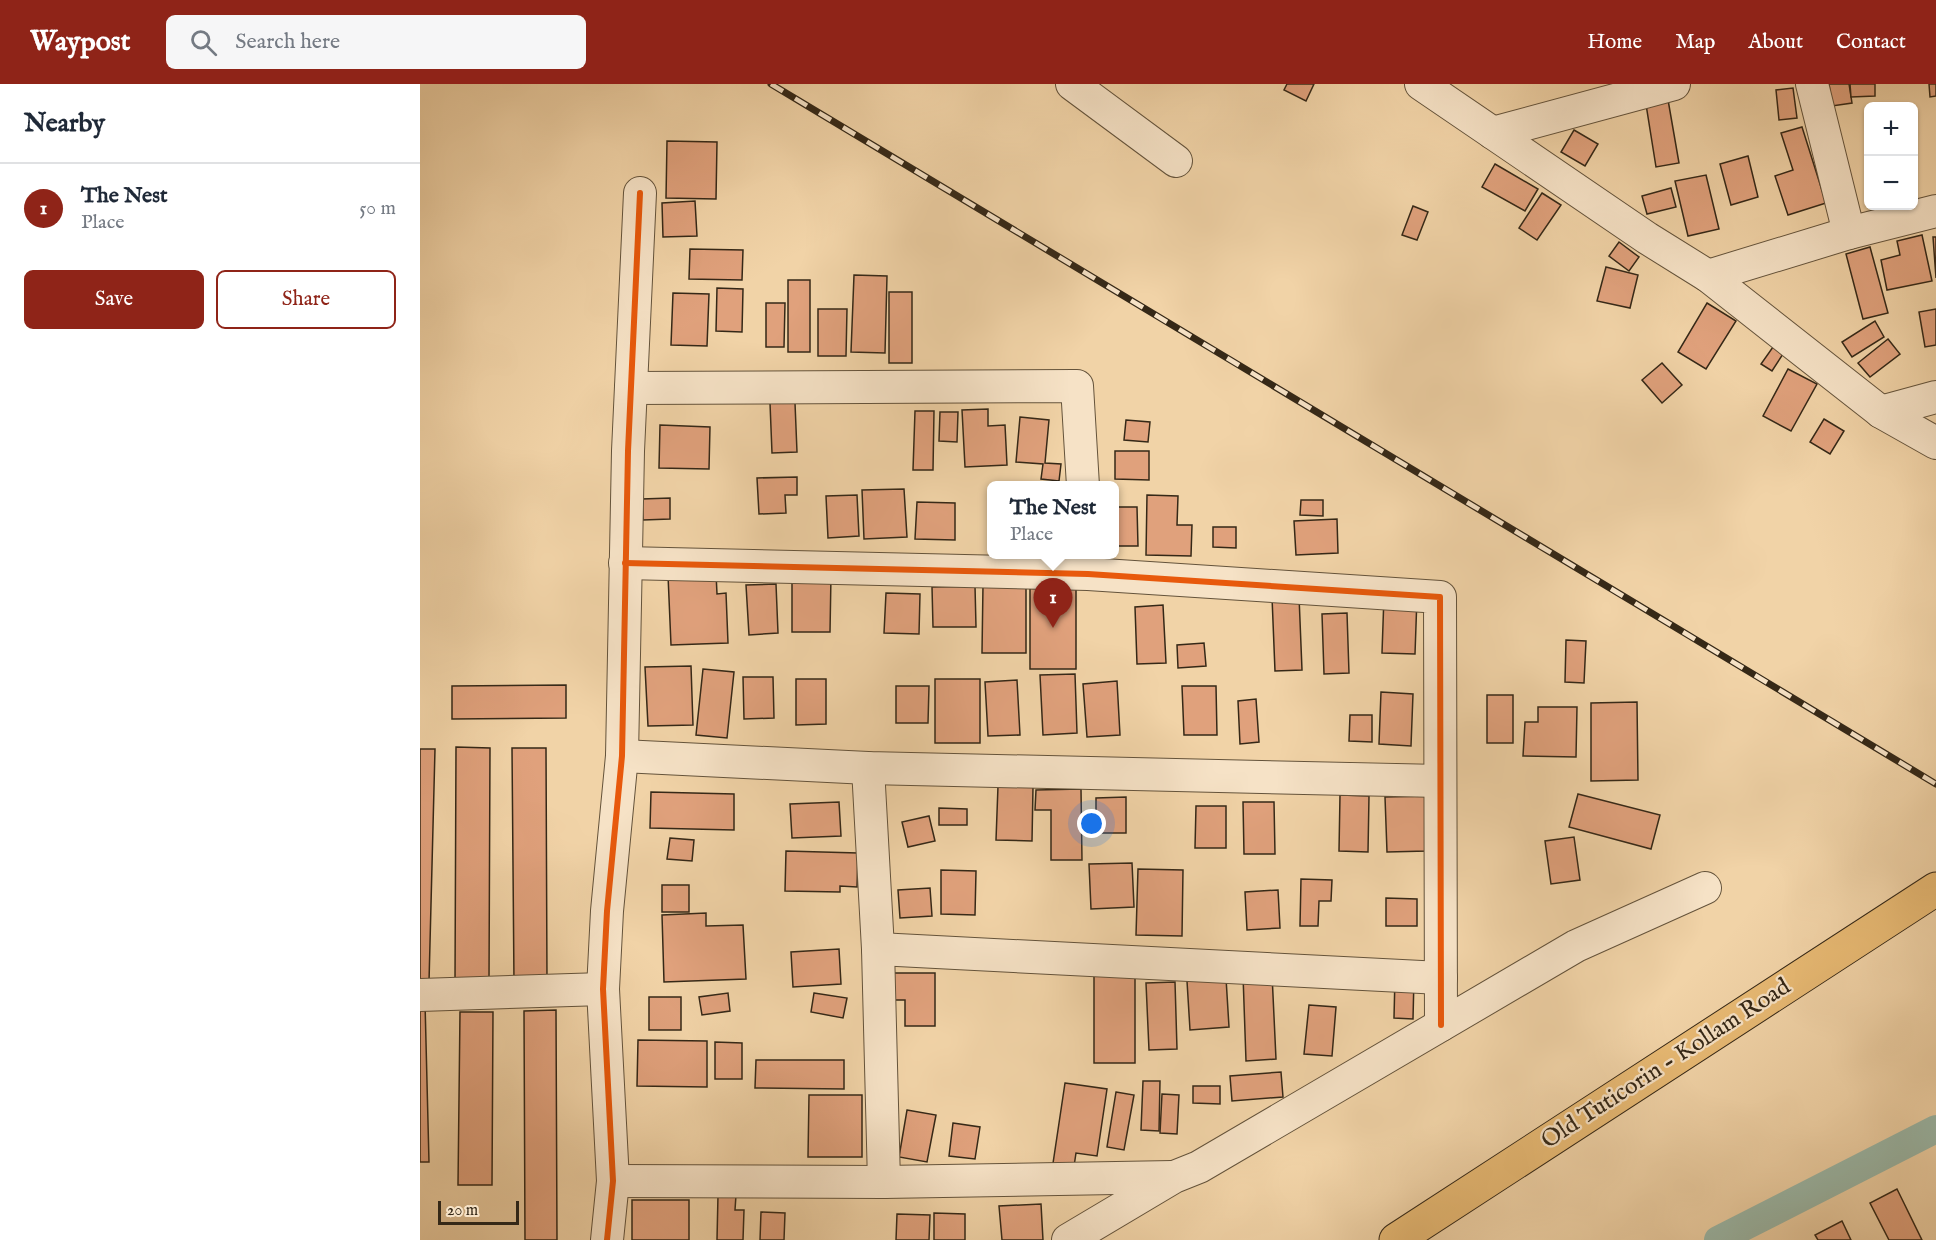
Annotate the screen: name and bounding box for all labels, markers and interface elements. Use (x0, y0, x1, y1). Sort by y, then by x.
search box (166, 15, 586, 69)
text: Waypost (30, 25, 130, 60)
icon: search (187, 26, 220, 59)
text: Search here (235, 28, 340, 56)
text: Home (1587, 29, 1642, 56)
text: Map (1675, 29, 1715, 56)
text: About (1748, 29, 1803, 56)
text: Contact (1836, 29, 1906, 56)
map controls (1864, 102, 1918, 210)
button: + (1864, 102, 1918, 156)
text: Nearby (24, 107, 105, 140)
button: − (1864, 156, 1918, 210)
text: The Nest (81, 182, 168, 210)
text: 1 (40, 196, 47, 221)
text: 50 m (359, 196, 396, 221)
text: Place (81, 210, 124, 235)
button: Save (24, 270, 204, 329)
button: Share (216, 270, 396, 329)
popup (987, 481, 1119, 559)
text: The Nest (1010, 494, 1096, 522)
text: Place (1010, 522, 1053, 547)
pin: 1 (1034, 578, 1072, 628)
your location (1077, 809, 1106, 838)
street label: Old Tuticorin - Kollam Road (1535, 972, 1797, 1156)
scale bar (438, 1198, 519, 1226)
text: 20 m (447, 1201, 478, 1221)

